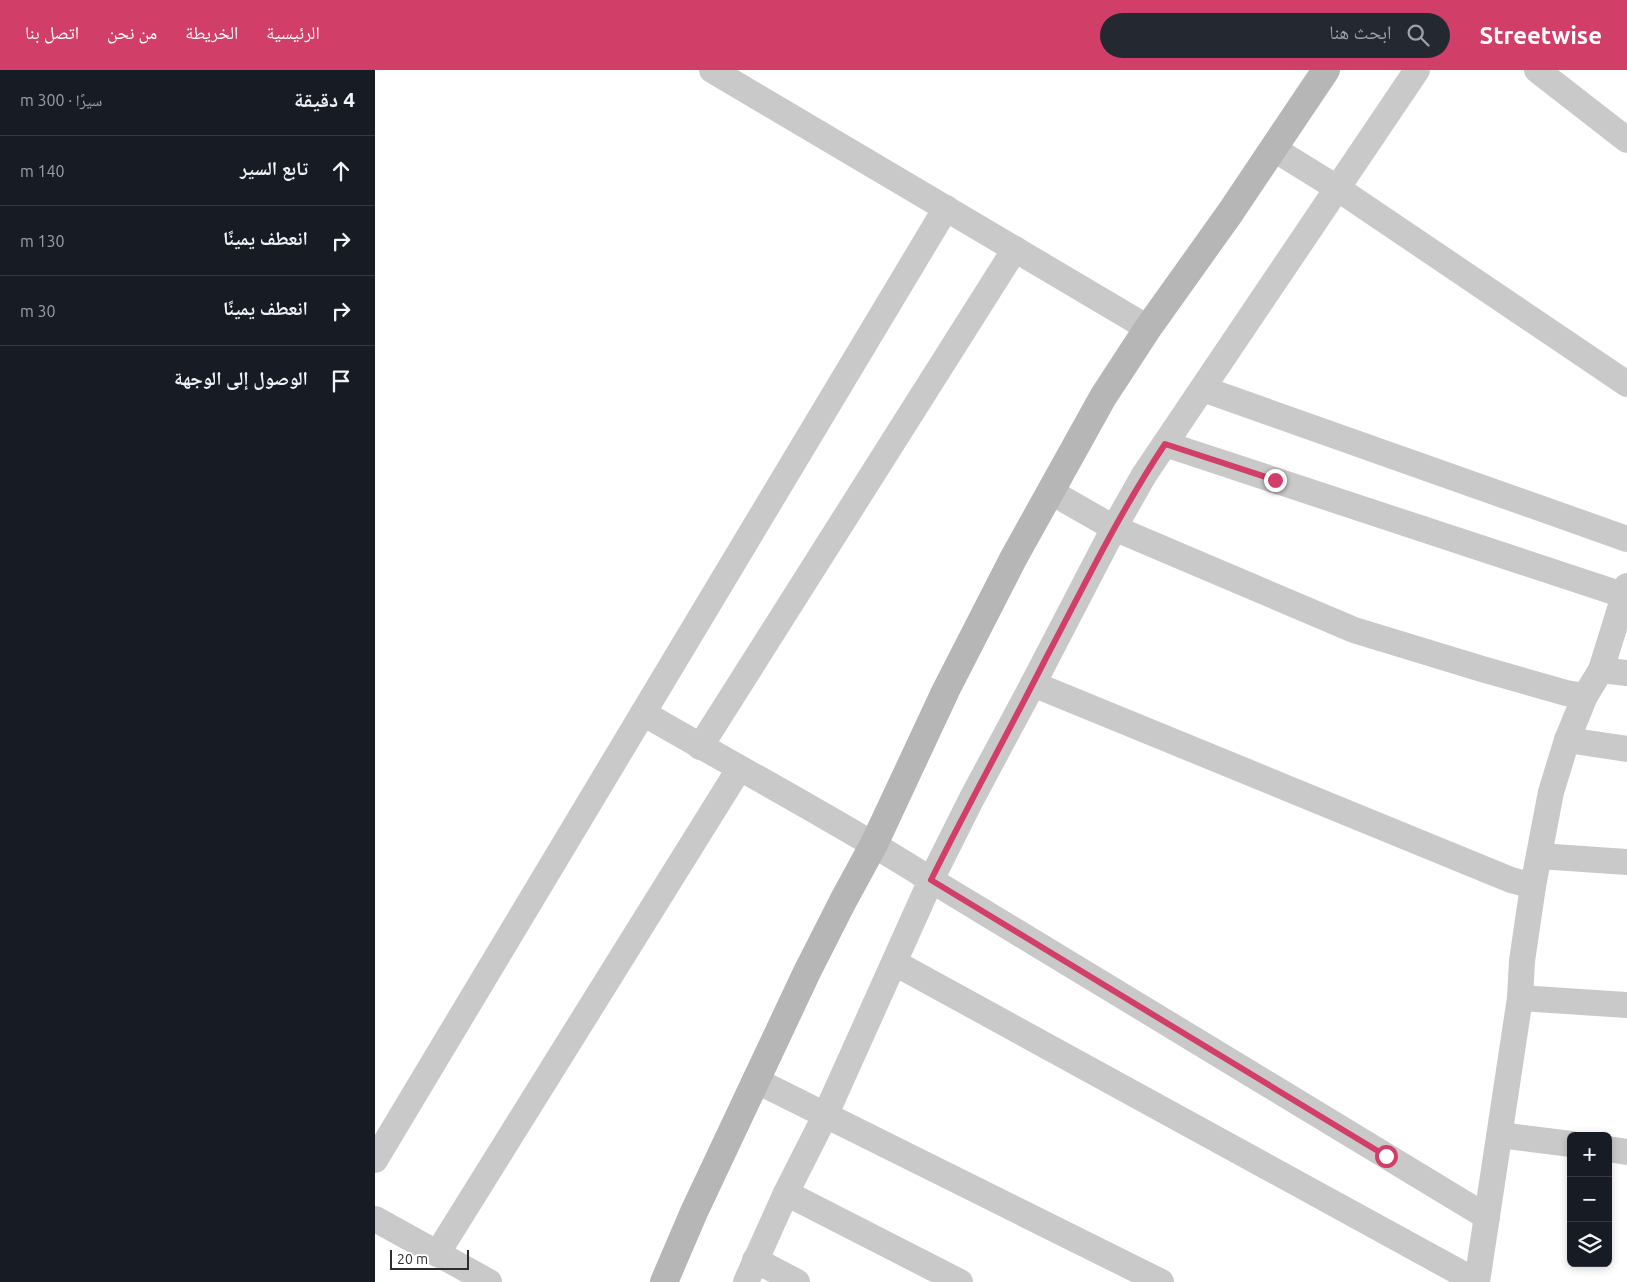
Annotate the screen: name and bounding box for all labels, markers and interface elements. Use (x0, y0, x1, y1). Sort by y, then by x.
search box (1100, 13, 1450, 58)
text: ابحث هنا (1329, 21, 1392, 43)
icon: search (1404, 21, 1432, 49)
text: اتصل بنا (25, 22, 79, 42)
text: من نحن (107, 22, 157, 42)
text: الخريطة (185, 22, 238, 42)
text: الرئيسية (266, 22, 320, 42)
text: Streetwise (1480, 22, 1602, 49)
text: 4 دقيقة (294, 87, 355, 111)
text: سيرًا · 300 m (20, 91, 102, 109)
text: تابع السير (240, 157, 308, 179)
icon: ahead (327, 157, 355, 185)
text: 140 m (20, 162, 65, 180)
text: انعطف يمينًا (223, 227, 308, 249)
icon: right (327, 227, 355, 255)
text: 130 m (20, 232, 65, 250)
text: انعطف يمينًا (223, 297, 308, 319)
icon: right (327, 297, 355, 325)
text: 30 m (20, 302, 56, 320)
text: الوصول إلى الوجهة (174, 367, 308, 389)
icon: arrive (327, 367, 355, 395)
route end (1264, 469, 1287, 492)
map controls (1567, 1132, 1612, 1267)
button: + (1567, 1132, 1612, 1177)
route start (1375, 1145, 1398, 1168)
button: − (1567, 1177, 1612, 1222)
button: layers (1567, 1222, 1612, 1267)
scale bar (390, 1247, 469, 1270)
text: 20 m (397, 1251, 428, 1267)

